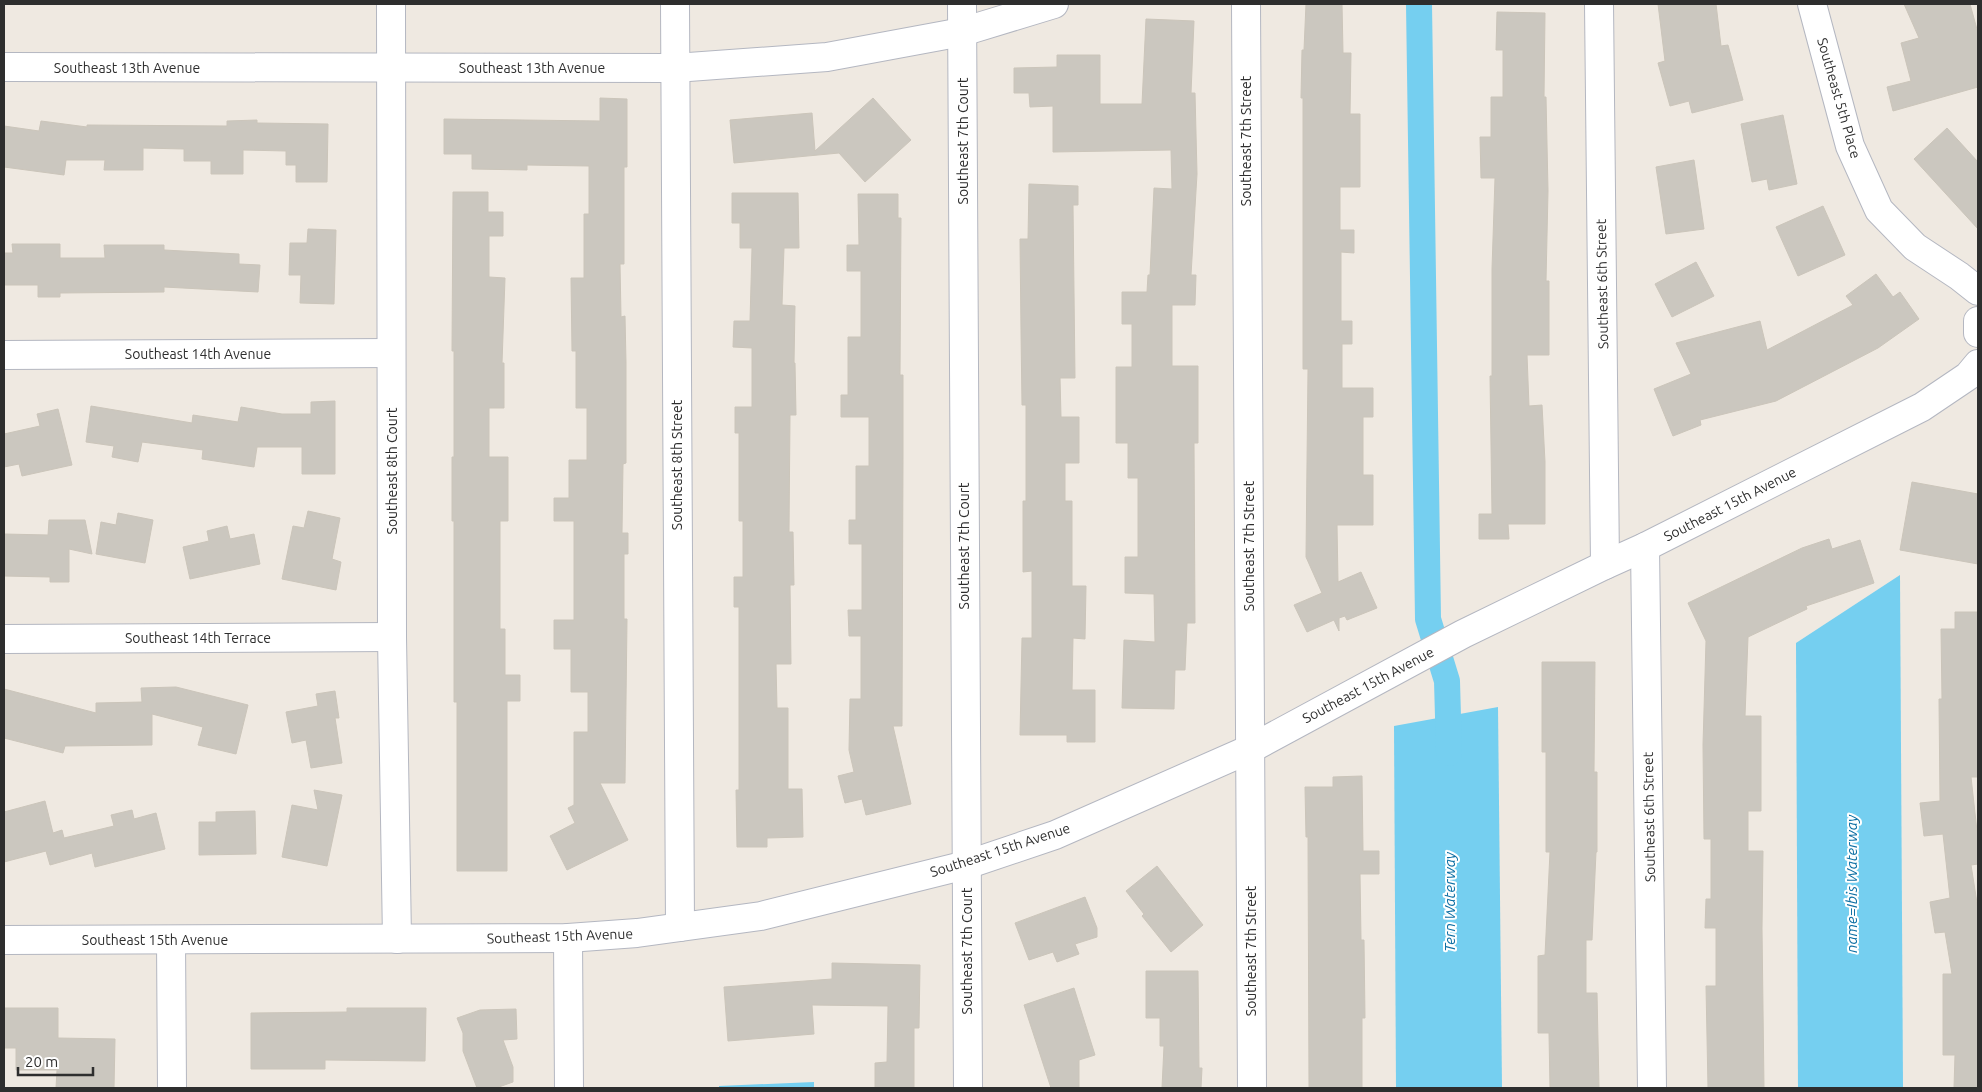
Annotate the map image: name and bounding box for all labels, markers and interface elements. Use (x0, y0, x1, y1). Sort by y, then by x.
street label: Southeast 5th Place (1814, 36, 1864, 160)
street label: Southeast 13th Avenue (54, 60, 200, 76)
street label: Southeast 13th Avenue (459, 60, 605, 76)
street label: Southeast 7th Street (1238, 75, 1254, 206)
street label: Southeast 7th Court (955, 77, 971, 204)
street label: Southeast 6th Street (1593, 218, 1611, 349)
street label: Southeast 14th Avenue (125, 346, 271, 362)
street label: Southeast 8th Street (669, 399, 685, 530)
street label: Southeast 8th Court (384, 407, 400, 534)
street label: Southeast 15th Avenue (1661, 464, 1799, 544)
street label: Southeast 7th Street (1241, 480, 1257, 611)
street label: Southeast 7th Court (956, 482, 972, 609)
street label: Southeast 14th Terrace (125, 630, 271, 646)
street label: Southeast 15th Avenue (1300, 644, 1436, 726)
street label: Southeast 6th Street (1640, 751, 1658, 882)
water label: name=Ibis Waterway (1843, 814, 1860, 953)
street label: Southeast 15th Avenue (928, 820, 1072, 880)
water label: Tern Waterway (1441, 851, 1458, 952)
street label: Southeast 7th Street (1243, 885, 1259, 1016)
street label: Southeast 7th Court (959, 887, 975, 1014)
street label: Southeast 15th Avenue (487, 925, 633, 947)
street label: Southeast 15th Avenue (82, 932, 228, 948)
scale bar (18, 1044, 92, 1076)
text: 20 m (25, 1053, 58, 1070)

